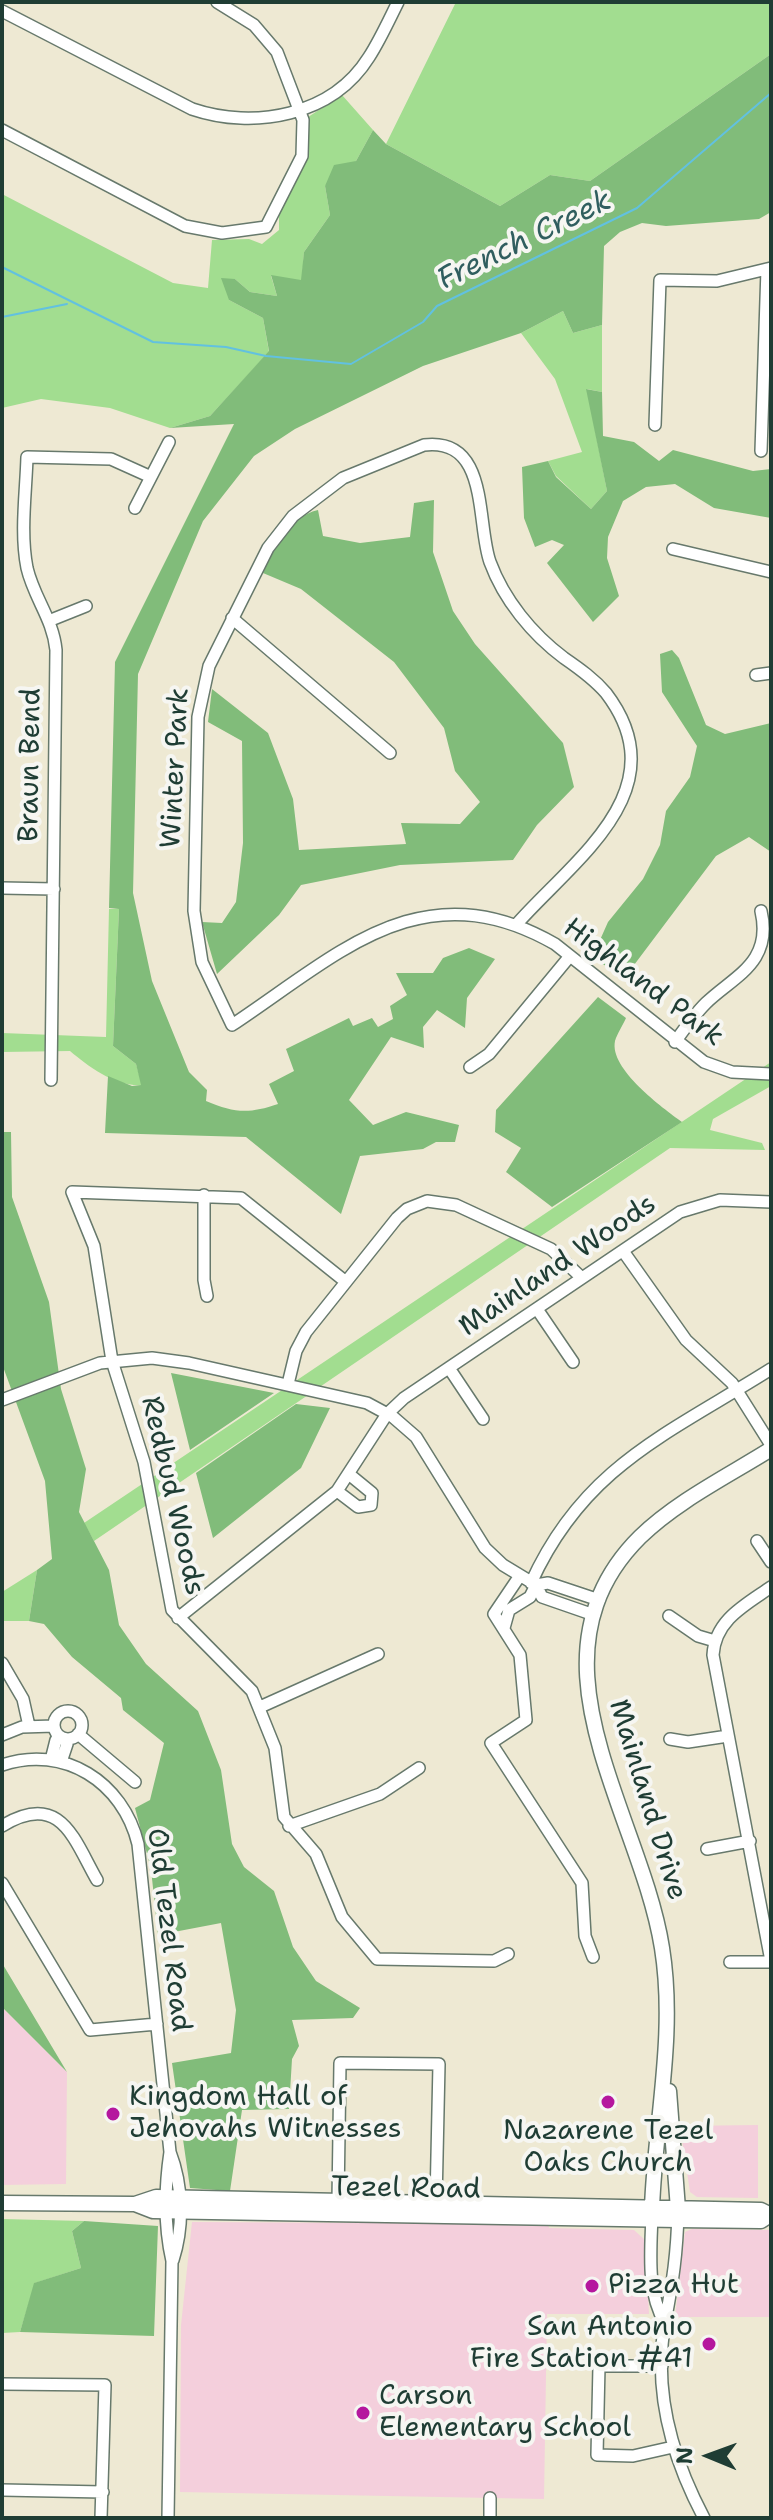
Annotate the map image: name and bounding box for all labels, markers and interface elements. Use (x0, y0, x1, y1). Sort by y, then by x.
water label: French Creek (432, 183, 618, 299)
street label: Winter Park (155, 687, 197, 849)
street label: Braun Bend (13, 688, 49, 842)
street label: Highland Park (556, 912, 730, 1054)
street label: Mainland Woods (453, 1188, 663, 1344)
street label: Redbud Woods (133, 1393, 211, 1599)
street label: Mainland Drive (601, 1696, 693, 1904)
street label: Old Tezel Road (139, 1826, 197, 2034)
place label: Kingdom Hall of Jehovahs Witnesses (129, 2081, 402, 2147)
marker: Nazarene Tezel Oaks Church (599, 2093, 617, 2111)
marker: Kingdom Hall of Jehovahs Witnesses (104, 2105, 122, 2123)
place label: Nazarene Tezel Oaks Church (503, 2115, 713, 2181)
street label: Tezel Road (331, 2171, 481, 2207)
place label: Pizza Hut (608, 2269, 739, 2303)
marker: Pizza Hut (583, 2277, 601, 2295)
place label: San Antonio Fire Station #41 (470, 2311, 693, 2377)
marker: San Antonio Fire Station #41 (700, 2335, 718, 2353)
place label: Carson Elementary School (379, 2380, 631, 2446)
marker: Carson Elementary School (354, 2404, 372, 2422)
north arrow (669, 2416, 749, 2496)
text: N (670, 2447, 699, 2465)

